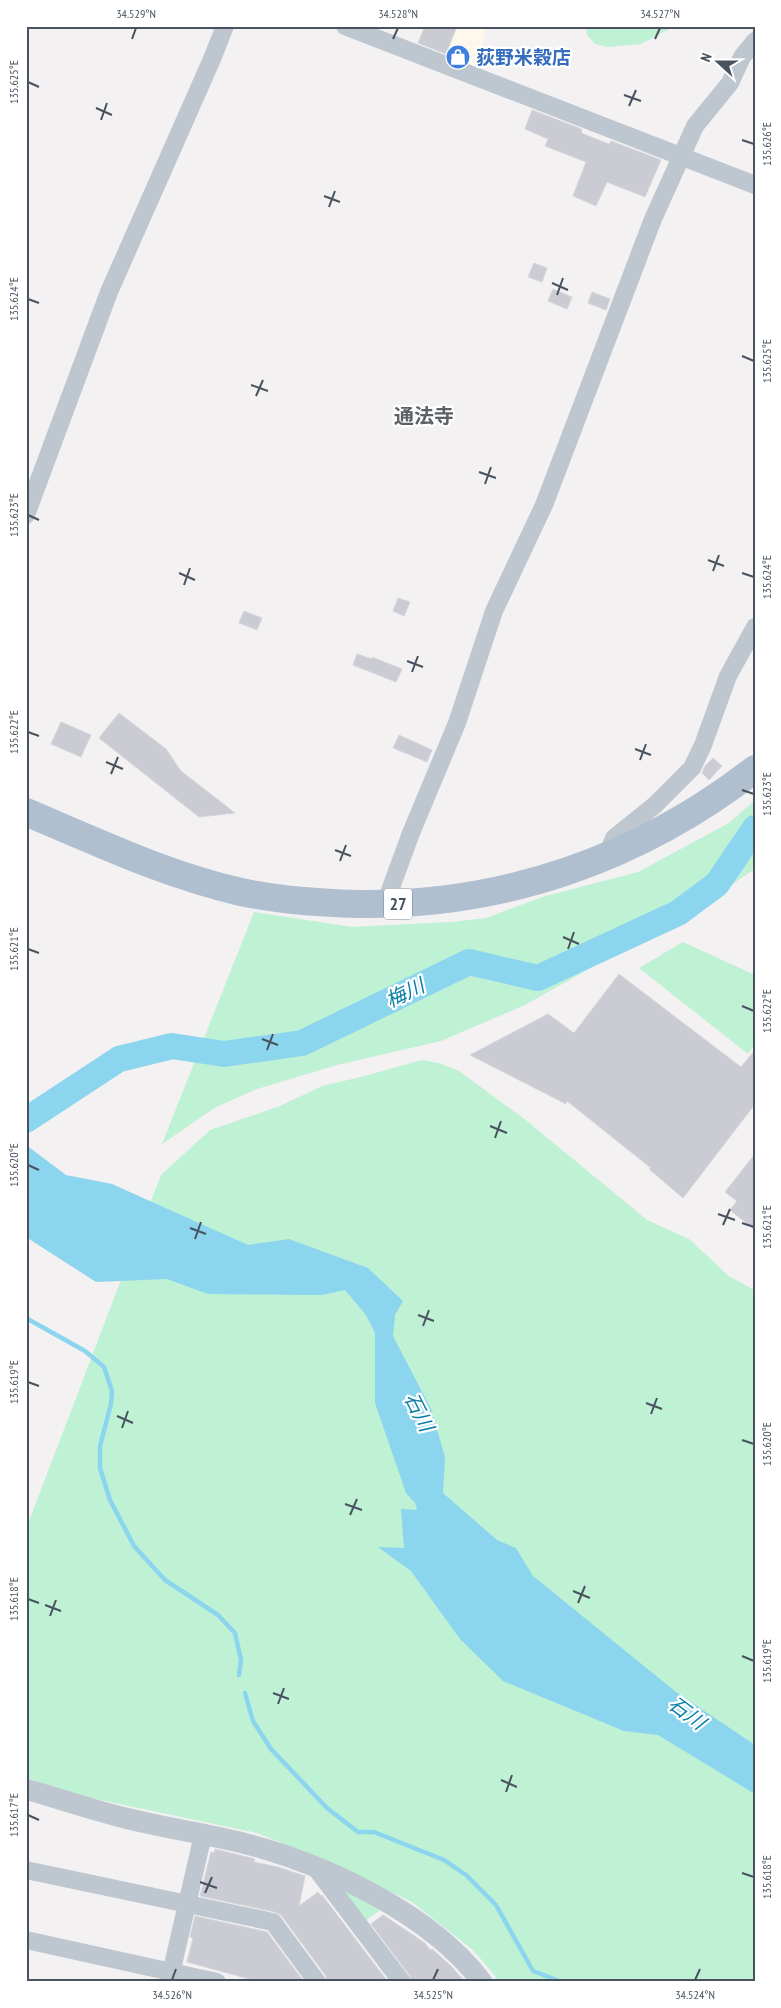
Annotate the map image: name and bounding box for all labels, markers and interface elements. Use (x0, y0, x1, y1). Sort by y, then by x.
text: 34.529°N (116, 6, 156, 21)
text: 34.528°N (378, 6, 418, 21)
text: 34.527°N (640, 6, 680, 21)
north arrow (694, 38, 744, 88)
shop icon: 荻野米穀店 (445, 44, 471, 70)
place label: 荻野米穀店 (476, 45, 571, 69)
text: N (696, 51, 716, 64)
text: 135.625°E (6, 60, 21, 104)
text: 135.626°E (759, 122, 774, 166)
text: 135.624°E (6, 277, 21, 321)
text: 135.625°E (759, 339, 774, 383)
district label: 通法寺 (394, 403, 454, 429)
text: 135.623°E (6, 493, 21, 537)
text: 135.624°E (759, 555, 774, 599)
text: 135.622°E (6, 710, 21, 754)
text: 135.623°E (759, 772, 774, 816)
road number: 27 (384, 889, 412, 920)
text: 135.621°E (6, 927, 21, 971)
water label: 梅川 (381, 972, 430, 1013)
text: 135.622°E (759, 989, 774, 1033)
text: 135.620°E (6, 1143, 21, 1187)
text: 135.621°E (759, 1205, 774, 1249)
text: 135.619°E (6, 1360, 21, 1404)
water label: 石川 (398, 1388, 441, 1438)
text: 135.620°E (759, 1422, 774, 1466)
text: 135.618°E (6, 1577, 21, 1621)
text: 135.619°E (759, 1639, 774, 1683)
water label: 石川 (663, 1691, 712, 1737)
text: 135.617°E (6, 1793, 21, 1837)
text: 135.618°E (759, 1855, 774, 1899)
text: 34.526°N (152, 1987, 192, 2002)
text: 34.525°N (413, 1987, 453, 2002)
text: 34.524°N (675, 1987, 715, 2002)

